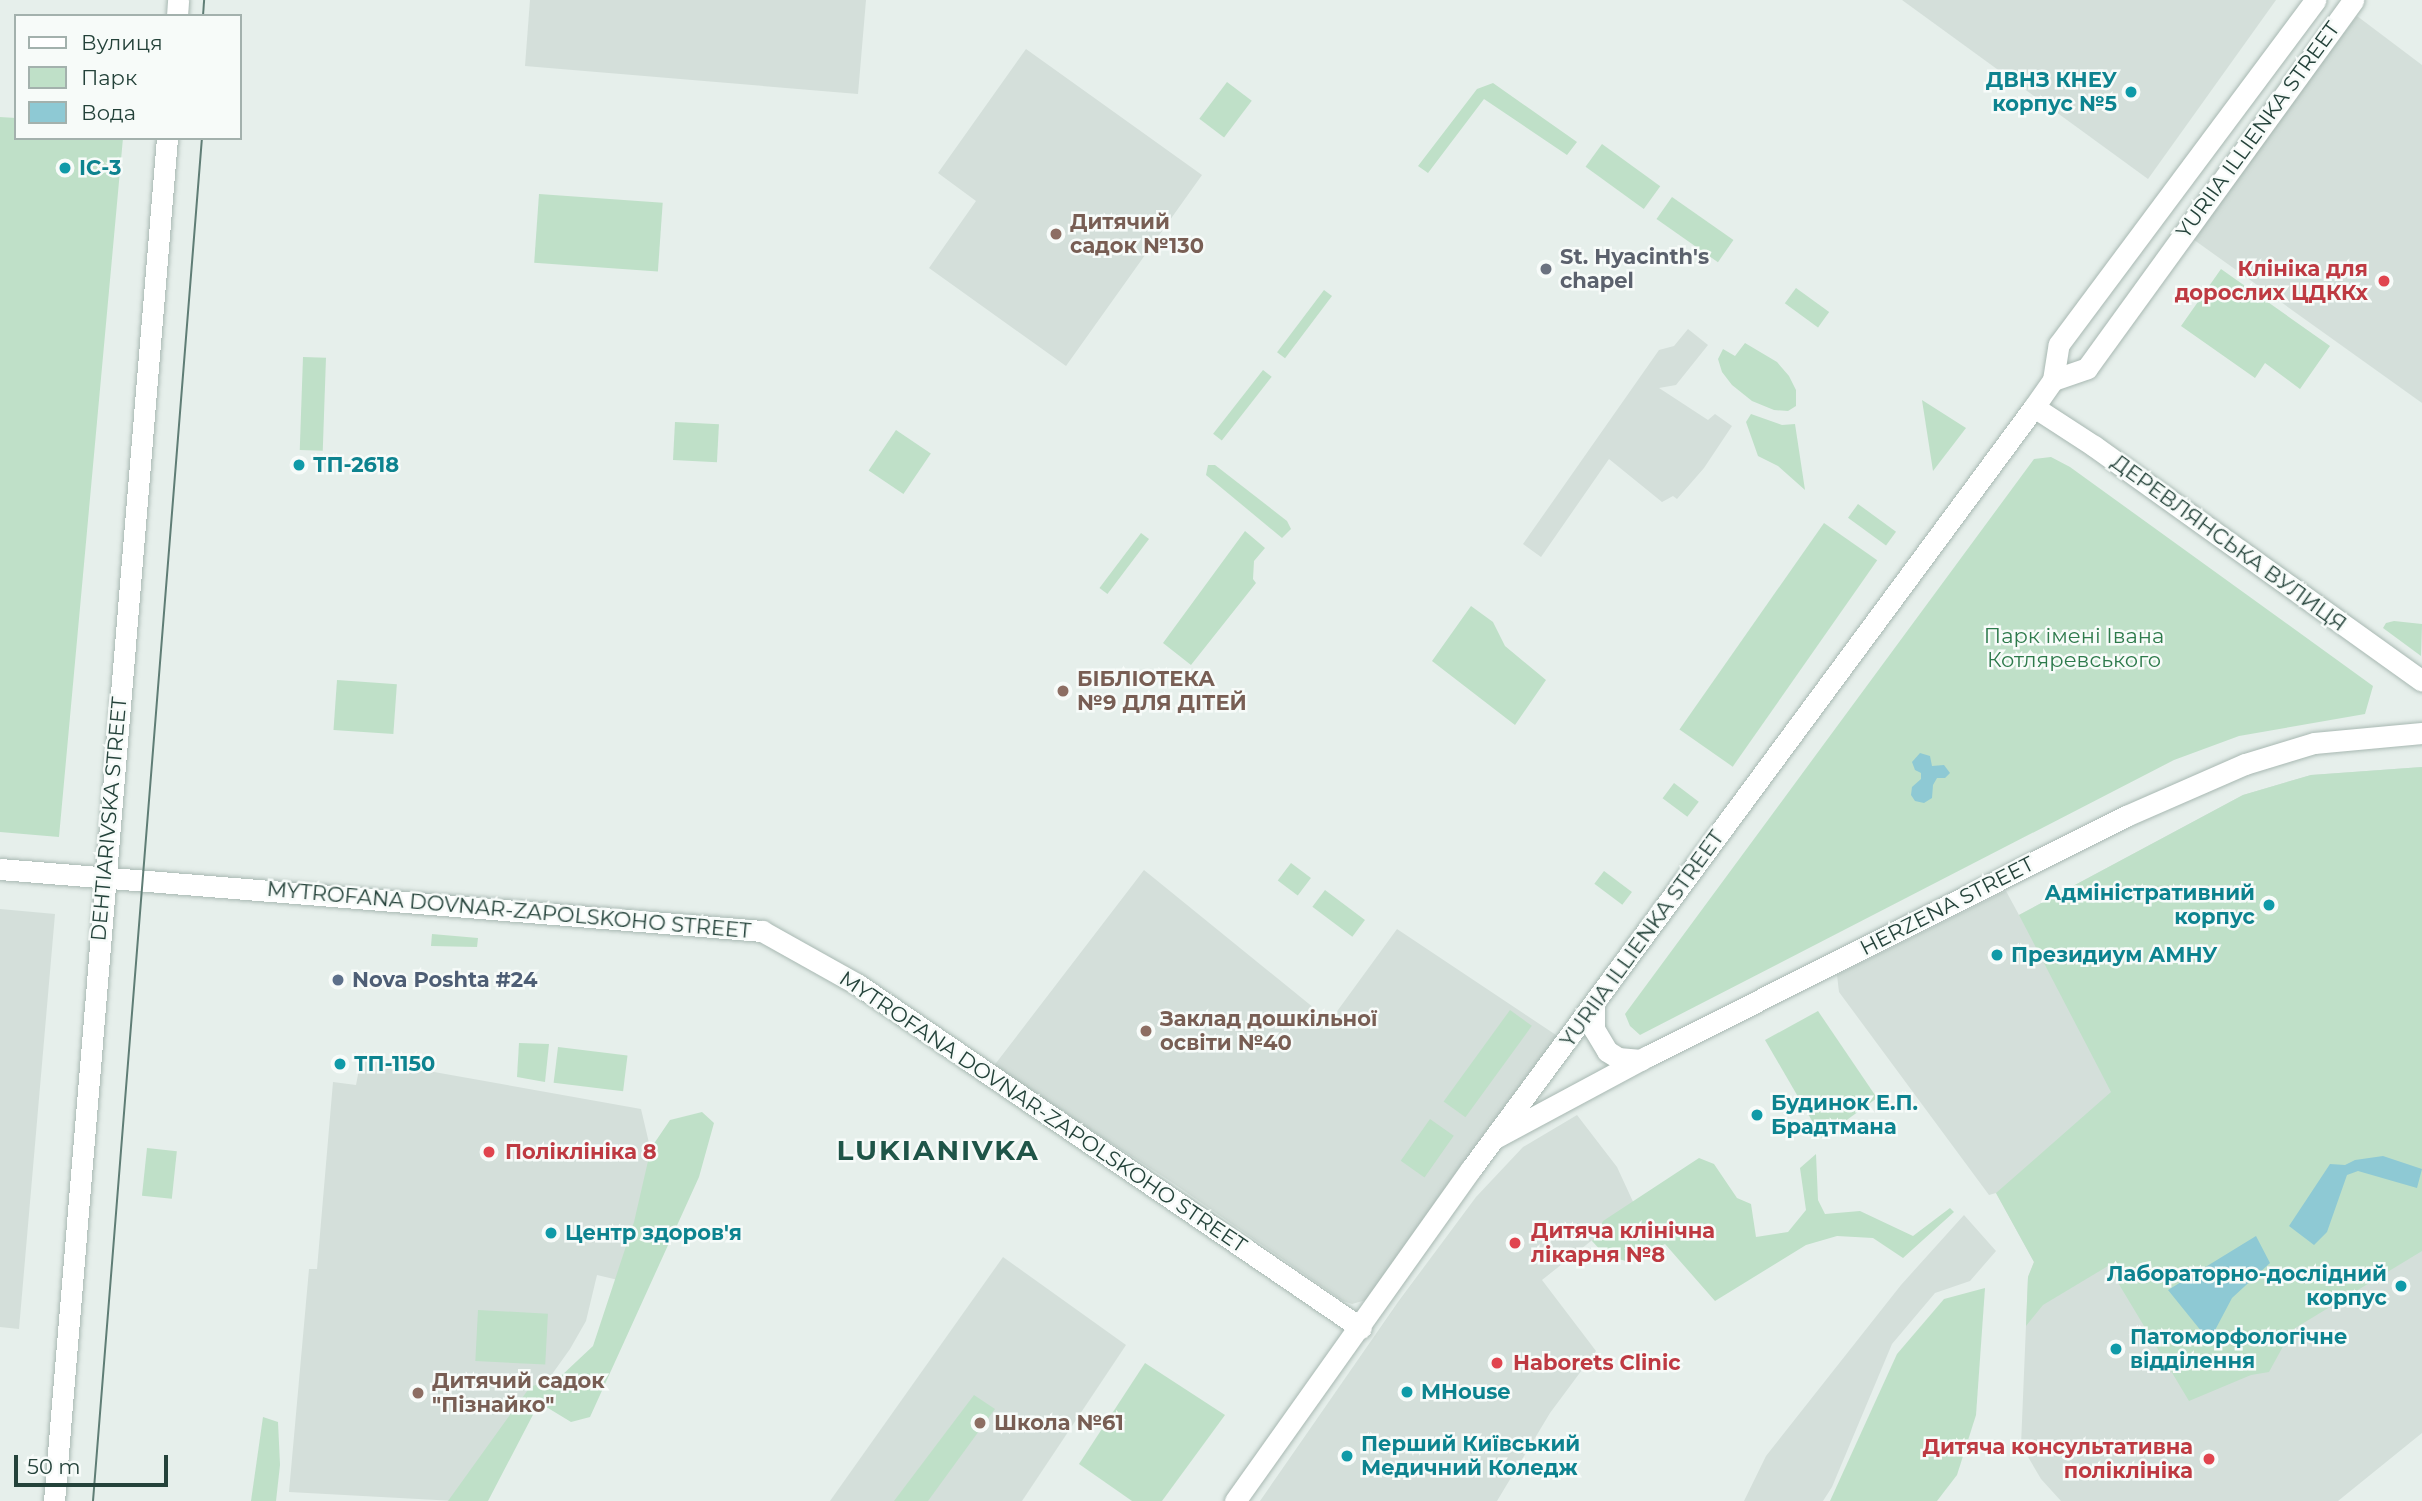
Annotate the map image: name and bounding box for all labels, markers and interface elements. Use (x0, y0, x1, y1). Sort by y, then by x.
legend (14, 14, 242, 140)
street label: YURIIA ILLIENKA STREET (2171, 17, 2345, 243)
text: Вулиця (81, 30, 163, 55)
text: Парк (81, 65, 137, 90)
place label: ДВНЗ КНЕУ корпус №5 (1986, 67, 2117, 117)
marker: ДВНЗ КНЕУ корпус №5 (2123, 84, 2139, 100)
text: Вода (81, 100, 136, 125)
place label: ІС-3 (79, 155, 121, 181)
marker: ІС-3 (57, 160, 73, 176)
place label: Дитячий садок №130 (1070, 209, 1204, 259)
marker: Дитячий садок №130 (1048, 226, 1064, 242)
place label: St. Hyacinth's chapel (1560, 244, 1709, 294)
place label: Клініка для дорослих ЦДККх (2175, 256, 2368, 306)
marker: St. Hyacinth's chapel (1538, 261, 1554, 277)
marker: Клініка для дорослих ЦДККх (2374, 271, 2394, 291)
street label: ДЕРЕВЛЯНСЬКА ВУЛИЦЯ (2107, 449, 2351, 637)
place label: ТП-2618 (313, 452, 399, 478)
marker: ТП-2618 (291, 457, 307, 473)
park label: Парк імені Івана Котляревського (1984, 623, 2164, 673)
place label: БІБЛІОТЕКА №9 ДЛЯ ДІТЕЙ (1077, 666, 1247, 716)
marker: БІБЛІОТЕКА №9 ДЛЯ ДІТЕЙ (1055, 683, 1071, 699)
street label: DEHTIARIVSKA STREET (86, 696, 132, 942)
street label: YURIIA ILLIENKA STREET (1555, 826, 1729, 1052)
street label: HERZENA STREET (1856, 851, 2038, 961)
street label: MYTROFANA DOVNAR-ZAPOLSKOHO STREET (266, 876, 752, 944)
place label: Адміністративний корпус (2045, 880, 2255, 930)
marker: Адміністративний корпус (2261, 897, 2277, 913)
place label: Президиум АМНУ (2011, 942, 2217, 968)
marker: Президиум АМНУ (1989, 947, 2005, 963)
street label: MYTROFANA DOVNAR-ZAPOLSKOHO STREET (835, 966, 1251, 1258)
place label: Nova Poshta #24 (352, 967, 537, 993)
marker: Nova Poshta #24 (330, 972, 346, 988)
place label: Заклад дошкільної освіти №40 (1160, 1006, 1377, 1056)
marker: Заклад дошкільної освіти №40 (1138, 1023, 1154, 1039)
place label: ТП-1150 (354, 1051, 435, 1077)
marker: ТП-1150 (332, 1056, 348, 1072)
place label: Будинок Е.П. Брадтмана (1771, 1090, 1918, 1140)
marker: Будинок Е.П. Брадтмана (1749, 1107, 1765, 1123)
district label: LUKIANIVKA (838, 1133, 1038, 1167)
place label: Поліклініка 8 (505, 1139, 657, 1165)
marker: Поліклініка 8 (479, 1142, 499, 1162)
place label: Дитяча клінічна лікарня №8 (1531, 1218, 1715, 1268)
place label: Центр здоров'я (565, 1220, 742, 1246)
marker: Центр здоров'я (543, 1225, 559, 1241)
marker: Дитяча клінічна лікарня №8 (1505, 1233, 1525, 1253)
place label: Лабораторно-дослідний корпус (2107, 1261, 2387, 1311)
marker: Лабораторно-дослідний корпус (2393, 1278, 2409, 1294)
place label: Патоморфологічне відділення (2130, 1324, 2347, 1374)
marker: Патоморфологічне відділення (2108, 1341, 2124, 1357)
place label: Haborets Clinic (1513, 1350, 1681, 1376)
marker: Haborets Clinic (1487, 1353, 1507, 1373)
place label: Дитячий садок "Пізнайко" (432, 1368, 605, 1418)
place label: MHouse (1421, 1379, 1511, 1405)
marker: MHouse (1399, 1384, 1415, 1400)
marker: Дитячий садок "Пізнайко" (410, 1385, 426, 1401)
place label: Школа №61 (994, 1410, 1124, 1436)
marker: Школа №61 (972, 1415, 988, 1431)
place label: Перший Київський Медичний Коледж (1361, 1431, 1580, 1481)
place label: Дитяча консультативна поліклініка (1922, 1434, 2193, 1484)
scale bar (18, 1442, 172, 1486)
marker: Перший Київський Медичний Коледж (1339, 1448, 1355, 1464)
marker: Дитяча консультативна поліклініка (2199, 1449, 2219, 1469)
text: 50 m (27, 1454, 81, 1479)

